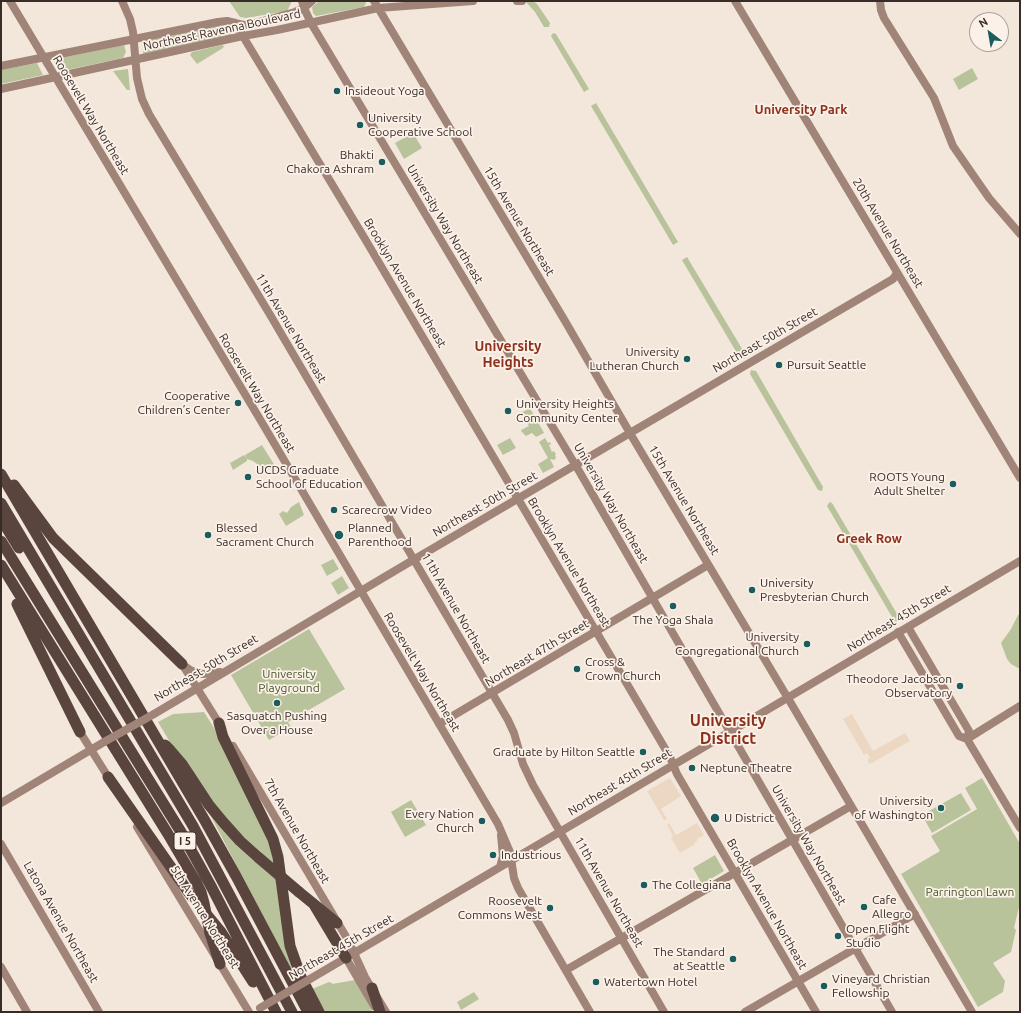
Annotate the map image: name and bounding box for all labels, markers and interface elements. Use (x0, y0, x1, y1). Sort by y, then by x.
street label: Northeast Ravenna Boulevard (142, 6, 302, 54)
north arrow (969, 12, 1009, 52)
text: N (977, 15, 990, 30)
street label: Roosevelt Way Northeast (50, 53, 132, 177)
place label: Insideout Yoga (345, 84, 425, 98)
marker: Insideout Yoga (332, 86, 342, 96)
district label: University Park (755, 102, 847, 118)
place label: University Cooperative School (368, 111, 472, 139)
marker: University Cooperative School (355, 120, 365, 130)
place label: Bhakti Chakora Ashram (286, 148, 374, 176)
marker: Bhakti Chakora Ashram (377, 157, 387, 167)
street label: University Way Northeast (404, 162, 486, 286)
street label: 15th Avenue Northeast (481, 164, 557, 278)
street label: 20th Avenue Northeast (850, 176, 926, 290)
street label: Brooklyn Avenue Northeast (361, 216, 449, 350)
street label: 11th Avenue Northeast (253, 271, 329, 385)
street label: Northeast 50th Street (710, 304, 820, 376)
street label: Roosevelt Way Northeast (216, 331, 298, 455)
district label: University Heights (475, 338, 541, 370)
place label: University Lutheran Church (590, 345, 679, 373)
marker: University Lutheran Church (682, 354, 692, 364)
place label: Pursuit Seattle (787, 358, 866, 372)
marker: Pursuit Seattle (774, 360, 784, 370)
place label: Cooperative Children’s Center (138, 389, 230, 417)
place label: University Heights Community Center (516, 397, 618, 425)
marker: Cooperative Children’s Center (233, 398, 243, 408)
marker: University Heights Community Center (503, 406, 513, 416)
street label: University Way Northeast (571, 440, 651, 566)
street label: 15th Avenue Northeast (646, 443, 722, 557)
place label: UCDS Graduate School of Education (256, 463, 363, 491)
street label: Northeast 50th Street (430, 468, 540, 540)
place label: ROOTS Young Adult Shelter (869, 470, 945, 498)
marker: UCDS Graduate School of Education (243, 472, 253, 482)
marker: ROOTS Young Adult Shelter (948, 479, 958, 489)
street label: Brooklyn Avenue Northeast (525, 495, 613, 629)
place label: Scarecrow Video (342, 503, 432, 517)
marker: Scarecrow Video (329, 505, 339, 515)
place label: Blessed Sacrament Church (216, 521, 314, 549)
place label: Planned Parenthood (348, 521, 412, 549)
marker: Planned Parenthood (333, 529, 345, 541)
marker: Blessed Sacrament Church (203, 530, 213, 540)
district label: Greek Row (836, 531, 902, 547)
street label: 11th Avenue Northeast (418, 550, 494, 666)
place label: University Presbyterian Church (760, 576, 869, 604)
street label: Northeast 45th Street (844, 581, 954, 655)
marker: University Presbyterian Church (747, 585, 757, 595)
marker: The Yoga Shala (668, 601, 678, 611)
street label: Roosevelt Way Northeast (381, 610, 463, 734)
place label: The Yoga Shala (633, 613, 713, 627)
street label: Northeast 47th Street (482, 616, 592, 690)
place label: University Congregational Church (675, 630, 799, 658)
street label: Northeast 50th Street (151, 631, 261, 705)
marker: University Congregational Church (802, 639, 812, 649)
place label: Cross & Crown Church (585, 655, 661, 683)
marker: Cross & Crown Church (572, 664, 582, 674)
park label: University Playground (258, 667, 320, 695)
place label: Theodore Jacobson Observatory (846, 672, 952, 700)
marker: Theodore Jacobson Observatory (955, 681, 965, 691)
marker: Sasquatch Pushing Over a House (272, 698, 282, 708)
place label: Sasquatch Pushing Over a House (227, 709, 327, 737)
district label: University District (690, 711, 766, 749)
place label: Graduate by Hilton Seattle (493, 745, 635, 759)
street label: Northeast 45th Street (565, 745, 675, 819)
marker: Graduate by Hilton Seattle (638, 747, 648, 757)
place label: Neptune Theatre (700, 761, 792, 775)
marker: Neptune Theatre (687, 763, 697, 773)
street label: 7th Avenue Northeast (261, 776, 333, 886)
street label: University Way Northeast (769, 782, 849, 908)
place label: University of Washington (854, 794, 933, 822)
marker: University of Washington (936, 803, 946, 813)
place label: Every Nation Church (405, 807, 474, 835)
place label: U District (724, 811, 774, 825)
marker: U District (709, 812, 721, 824)
marker: Every Nation Church (477, 816, 487, 826)
road number: I 5 (174, 832, 196, 850)
street label: 11th Avenue Northeast (571, 834, 647, 950)
street label: Brooklyn Avenue Northeast (724, 836, 810, 972)
place label: Industrious (501, 848, 561, 862)
marker: Industrious (488, 850, 498, 860)
street label: Latona Avenue Northeast (20, 859, 102, 985)
street label: 5th Avenue Northeast (167, 863, 243, 971)
place label: The Collegiana (652, 878, 731, 892)
marker: The Collegiana (639, 880, 649, 890)
park label: Parrington Lawn (926, 885, 1014, 899)
place label: Cafe Allegro (872, 893, 911, 921)
place label: Roosevelt Commons West (458, 894, 542, 922)
marker: Cafe Allegro (859, 902, 869, 912)
marker: Roosevelt Commons West (545, 903, 555, 913)
street label: Northeast 45th Street (286, 911, 396, 983)
place label: Open Flight Studio (846, 922, 909, 950)
marker: Open Flight Studio (833, 931, 843, 941)
place label: The Standard at Seattle (653, 945, 725, 973)
marker: The Standard at Seattle (728, 954, 738, 964)
place label: Vineyard Christian Fellowship (832, 972, 930, 1000)
place label: Watertown Hotel (604, 975, 697, 989)
marker: Watertown Hotel (591, 977, 601, 987)
marker: Vineyard Christian Fellowship (819, 981, 829, 991)

